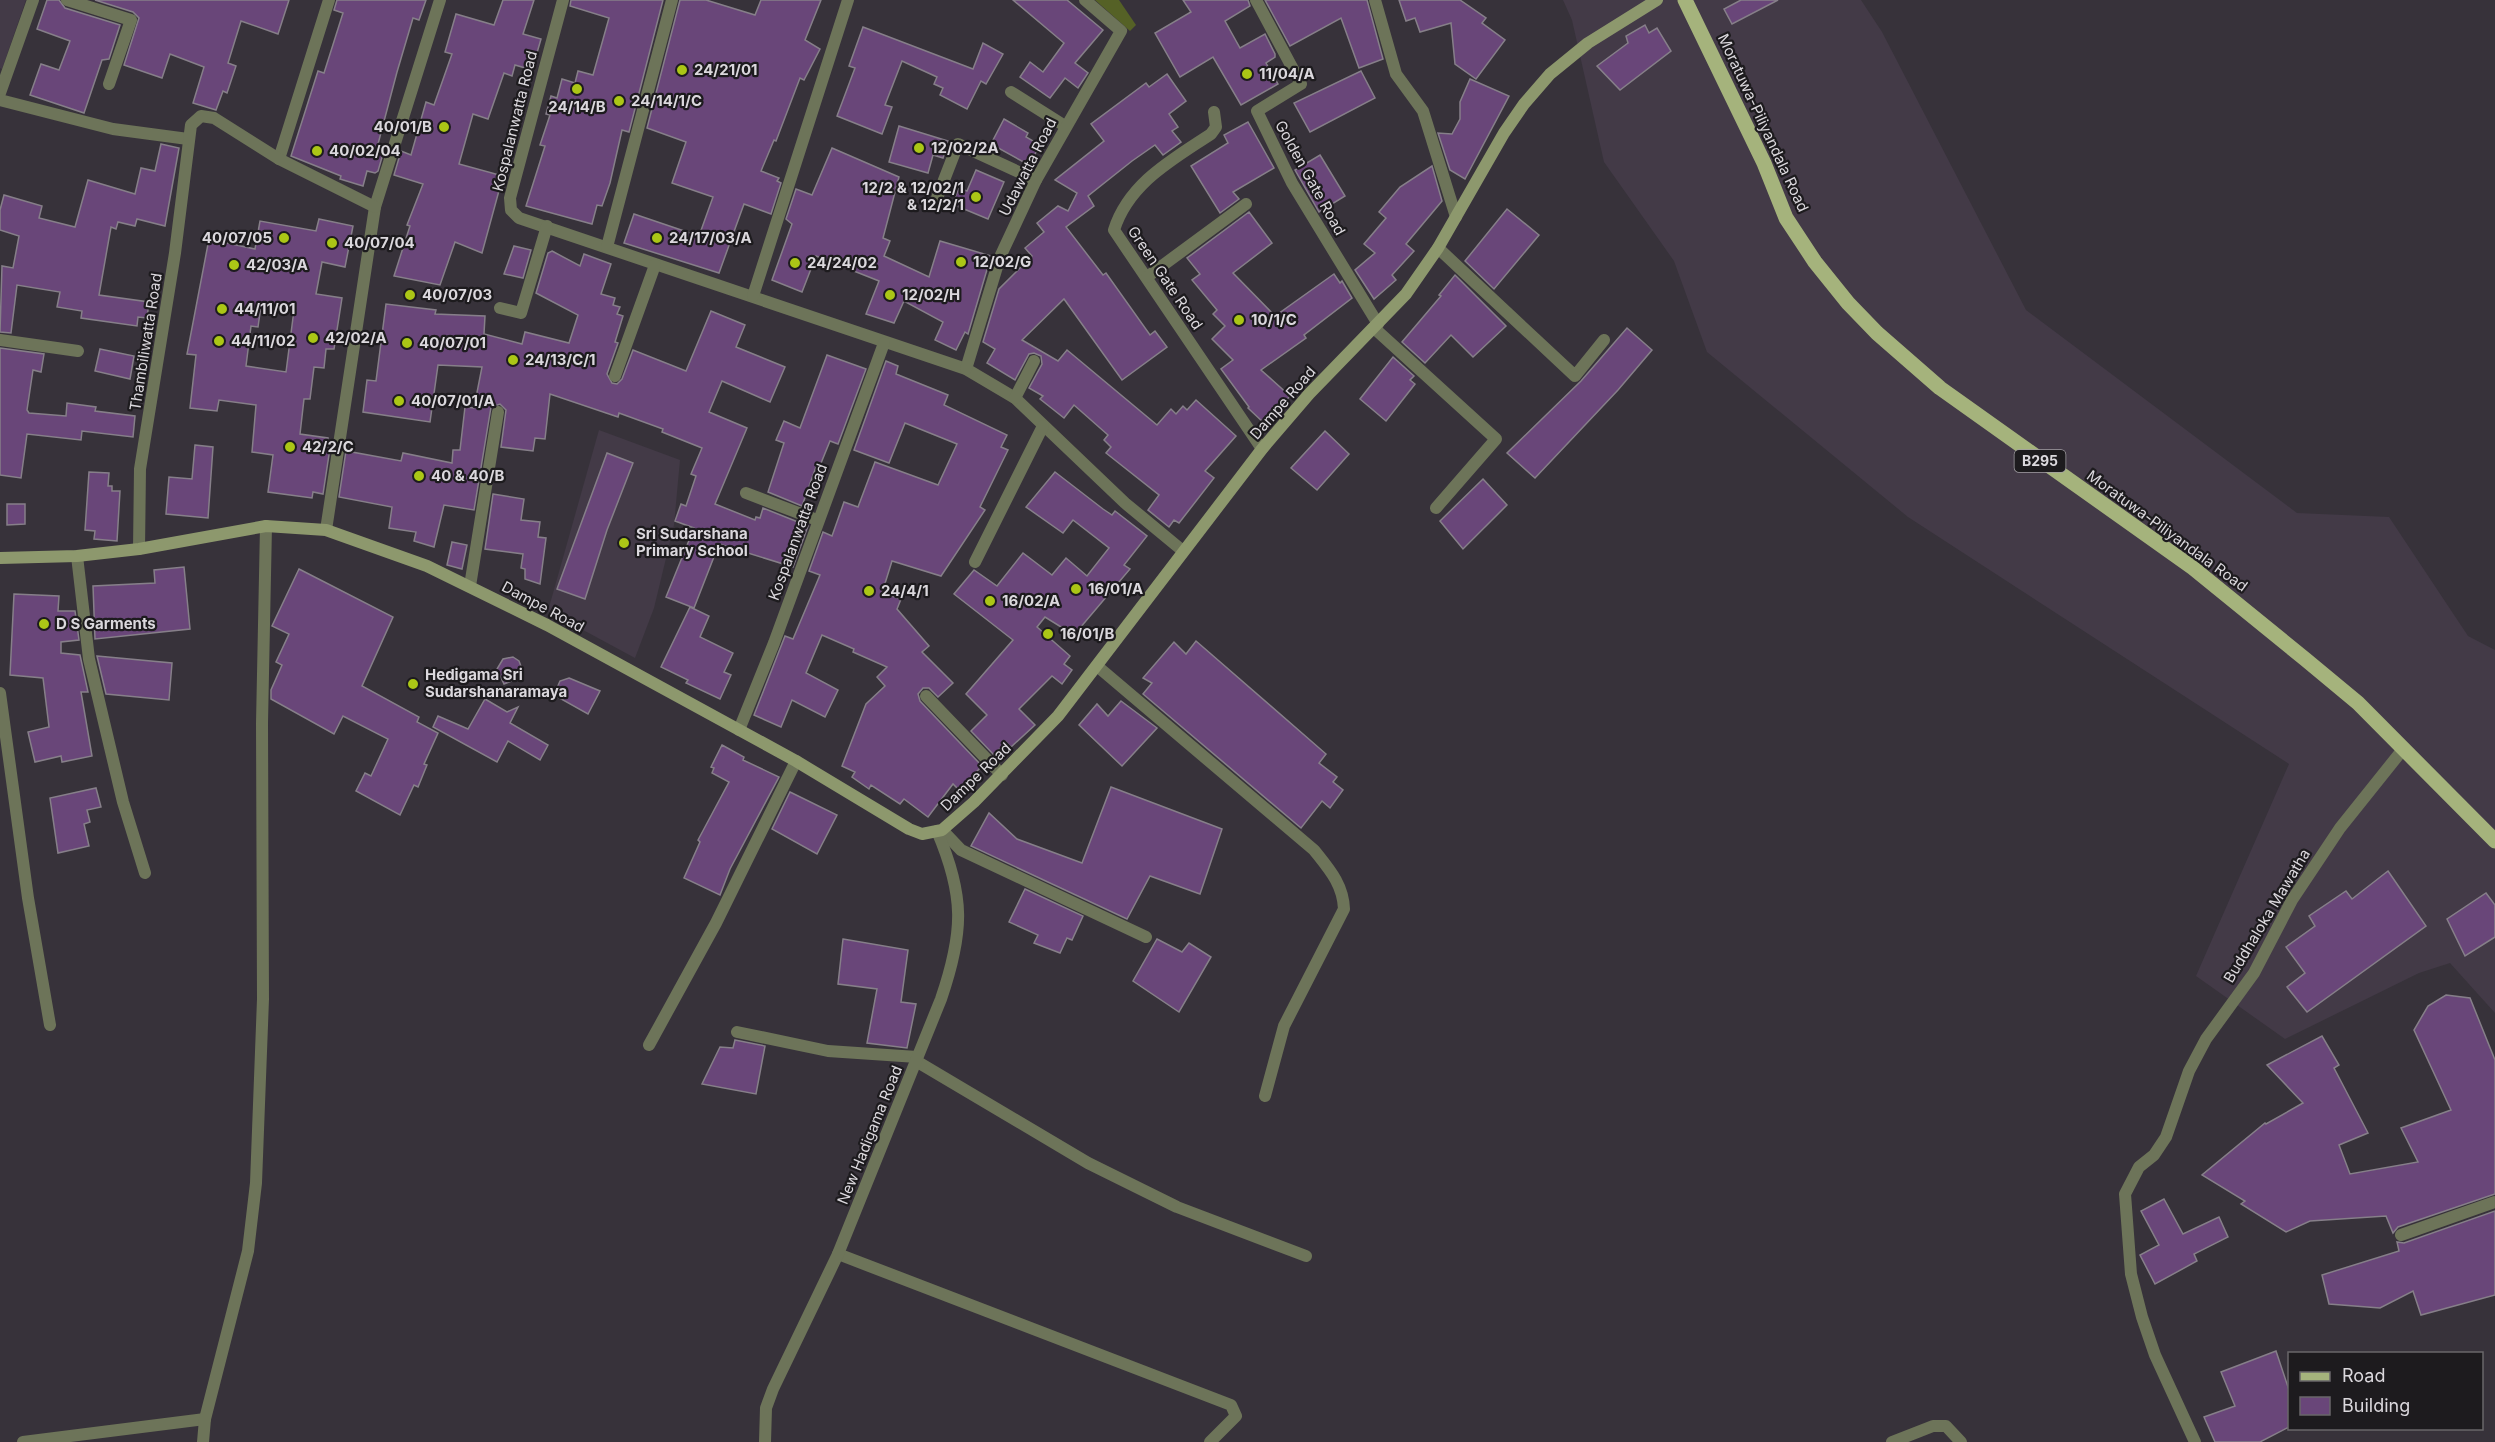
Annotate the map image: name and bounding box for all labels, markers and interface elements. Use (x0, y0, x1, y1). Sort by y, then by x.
street label: Moratuwa-Piliyandala Road (1714, 31, 1813, 215)
street label: Kospalanwatta Road (488, 49, 541, 193)
place label: 24/21/01 (694, 60, 758, 79)
marker: 24/21/01 (675, 63, 689, 77)
place label: 11/04/A (1259, 64, 1315, 83)
marker: 11/04/A (1240, 67, 1254, 81)
marker: 24/14/B (570, 82, 584, 96)
place label: 24/14/1/C (631, 91, 702, 110)
marker: 24/14/1/C (612, 94, 626, 108)
place label: 24/14/B (548, 97, 606, 116)
street label: Udawatta Road (995, 114, 1060, 219)
place label: 40/01/B (374, 117, 432, 136)
street label: Golden Gate Road (1271, 117, 1350, 238)
marker: 40/01/B (437, 120, 451, 134)
place label: 12/02/2A (931, 138, 999, 157)
place label: 40/02/04 (329, 141, 401, 160)
marker: 12/02/2A (912, 141, 926, 155)
marker: 40/02/04 (310, 144, 324, 158)
place label: 12/2 & 12/02/1 & 12/2/1 (862, 178, 964, 214)
marker: 12/2 & 12/02/1 & 12/2/1 (969, 190, 983, 204)
street label: Green Gate Road (1124, 222, 1207, 333)
place label: 40/07/05 (202, 228, 272, 247)
place label: 24/17/03/A (669, 228, 752, 247)
marker: 40/07/05 (277, 231, 291, 245)
marker: 24/17/03/A (650, 231, 664, 245)
place label: 40/07/04 (344, 233, 415, 252)
marker: 40/07/04 (325, 236, 339, 250)
place label: 12/02/G (973, 252, 1031, 271)
place label: 24/24/02 (807, 253, 877, 272)
place label: 42/03/A (246, 255, 308, 274)
marker: 12/02/G (954, 255, 968, 269)
marker: 24/24/02 (788, 256, 802, 270)
marker: 42/03/A (227, 258, 241, 272)
street label: Thambiliwatta Road (125, 272, 166, 412)
place label: 40/07/03 (422, 285, 492, 304)
place label: 12/02/H (902, 285, 960, 304)
marker: 40/07/03 (403, 288, 417, 302)
marker: 12/02/H (883, 288, 897, 302)
place label: 44/11/01 (234, 299, 295, 318)
marker: 44/11/01 (215, 302, 229, 316)
place label: 10/1/C (1251, 310, 1297, 329)
marker: 10/1/C (1232, 313, 1246, 327)
place label: 42/02/A (325, 328, 387, 347)
place label: 44/11/02 (231, 331, 295, 350)
marker: 42/02/A (306, 331, 320, 345)
place label: 40/07/01 (419, 333, 486, 352)
marker: 44/11/02 (212, 334, 226, 348)
marker: 40/07/01 (400, 336, 414, 350)
place label: 24/13/C/1 (525, 350, 596, 369)
marker: 24/13/C/1 (506, 353, 520, 367)
street label: Dampe Road (1246, 362, 1320, 443)
place label: 40/07/01/A (411, 391, 495, 410)
marker: 40/07/01/A (392, 394, 406, 408)
place label: 42/2/C (302, 437, 354, 456)
marker: 42/2/C (283, 440, 297, 454)
road number: B295 (2014, 450, 2066, 472)
street label: Kospalanwatta Road (764, 461, 831, 603)
place label: 40 & 40/B (431, 466, 505, 485)
street label: Moratuwa-Piliyandala Road (2083, 466, 2251, 595)
marker: 40 & 40/B (412, 469, 426, 483)
place label: Sri Sudarshana Primary School (636, 524, 748, 560)
marker: Sri Sudarshana Primary School (617, 536, 631, 550)
street label: Dampe Road (499, 577, 588, 636)
place label: 16/01/A (1088, 579, 1143, 598)
place label: 24/4/1 (881, 581, 929, 600)
marker: 16/01/A (1069, 582, 1083, 596)
marker: 24/4/1 (862, 584, 876, 598)
place label: 16/02/A (1002, 591, 1060, 610)
marker: 16/02/A (983, 594, 997, 608)
place label: D S Garments (56, 614, 156, 633)
marker: D S Garments (37, 617, 51, 631)
place label: 16/01/B (1060, 624, 1114, 643)
marker: 16/01/B (1041, 627, 1055, 641)
place label: Hedigama Sri Sudarshanaramaya (425, 665, 567, 701)
marker: Hedigama Sri Sudarshanaramaya (406, 677, 420, 691)
street label: Dampe Road (936, 738, 1015, 815)
street label: Buddhaloka Mawatha (2219, 845, 2314, 986)
street label: New Hadigama Road (833, 1063, 906, 1207)
legend (2288, 1352, 2483, 1430)
text: Road (2342, 1365, 2385, 1386)
text: Building (2342, 1395, 2410, 1416)

